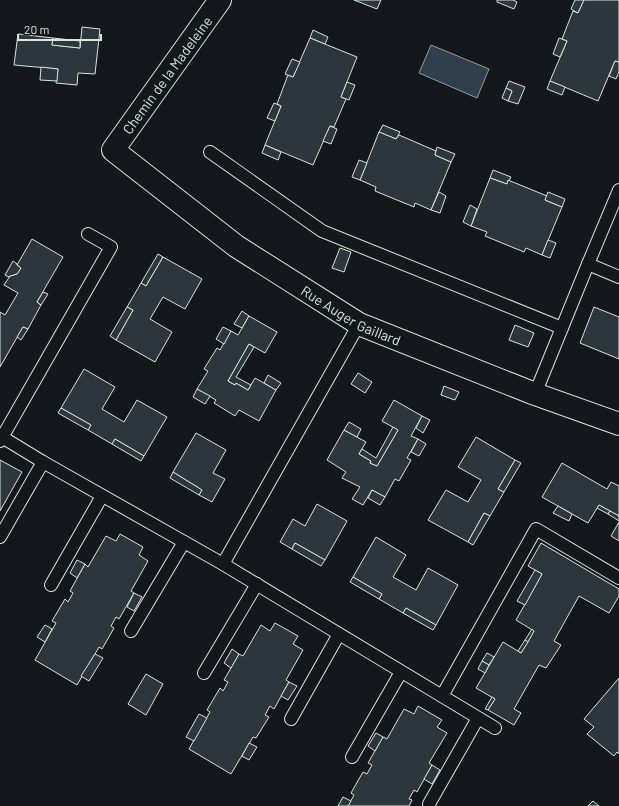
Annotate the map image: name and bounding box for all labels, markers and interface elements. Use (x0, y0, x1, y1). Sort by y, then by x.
street label: Chemin de la Madeleine (119, 13, 215, 137)
scale bar (18, 16, 101, 42)
text: 20 m (24, 22, 50, 36)
street label: Rue Auger Gaillard (298, 281, 403, 348)

